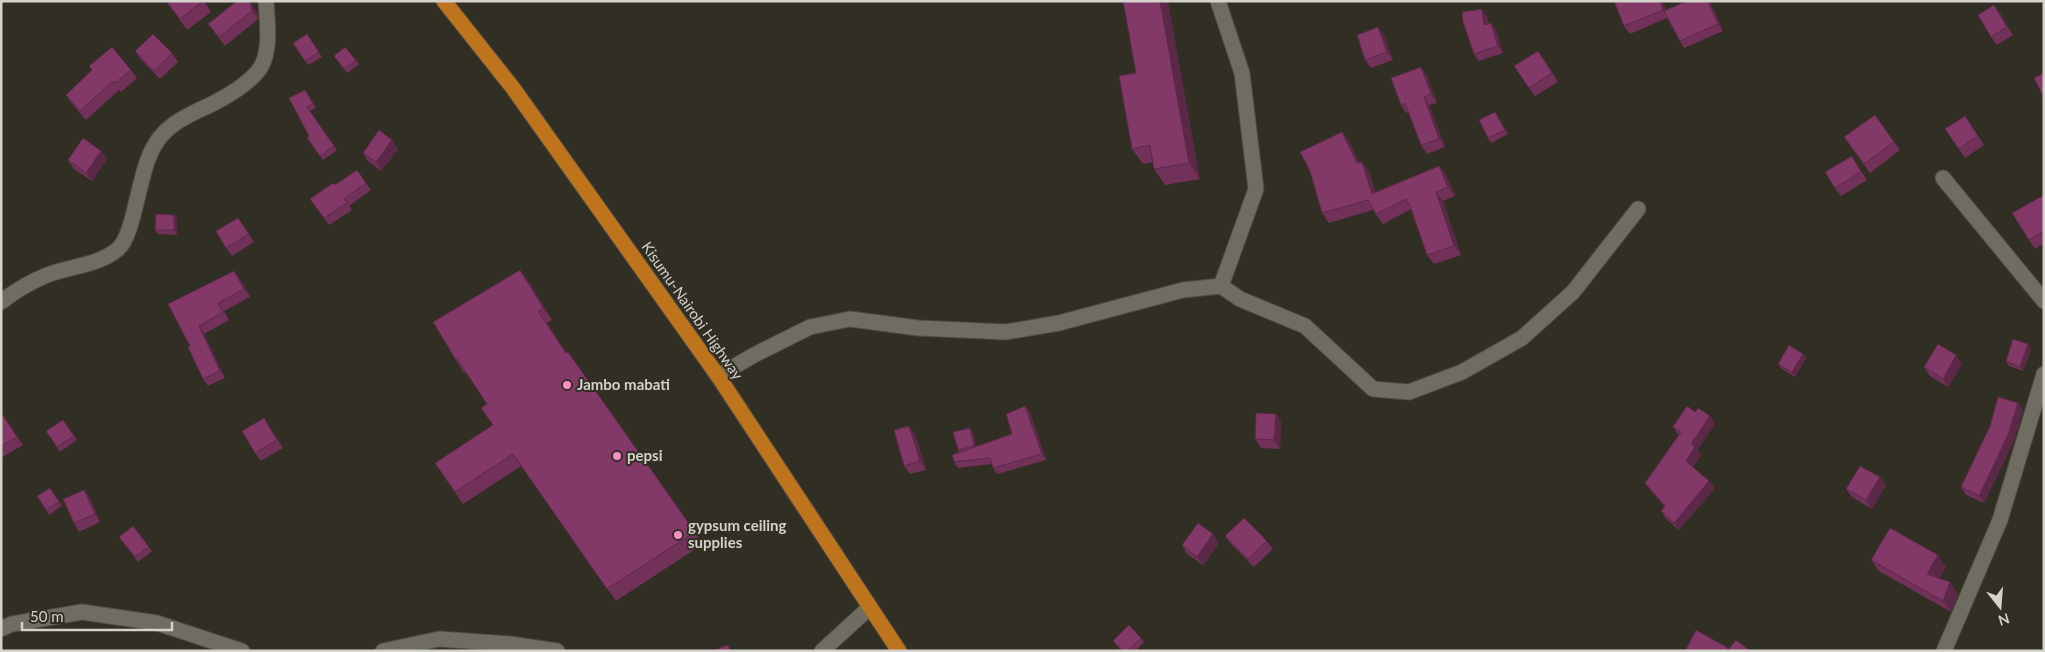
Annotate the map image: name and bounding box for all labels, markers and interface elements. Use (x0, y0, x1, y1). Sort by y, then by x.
street label: Kisumu-Nairobi Highway (638, 238, 747, 383)
place label: Jambo mabati (577, 375, 670, 393)
marker: Jambo mabati (561, 379, 573, 391)
place label: pepsi (627, 446, 663, 464)
marker: pepsi (611, 450, 623, 462)
place label: gypsum ceiling supplies (688, 516, 787, 551)
marker: gypsum ceiling supplies (672, 529, 684, 541)
north arrow (1975, 582, 2025, 632)
scale bar (22, 600, 172, 632)
text: 50 m (30, 607, 64, 625)
text: N (1996, 610, 2012, 630)

